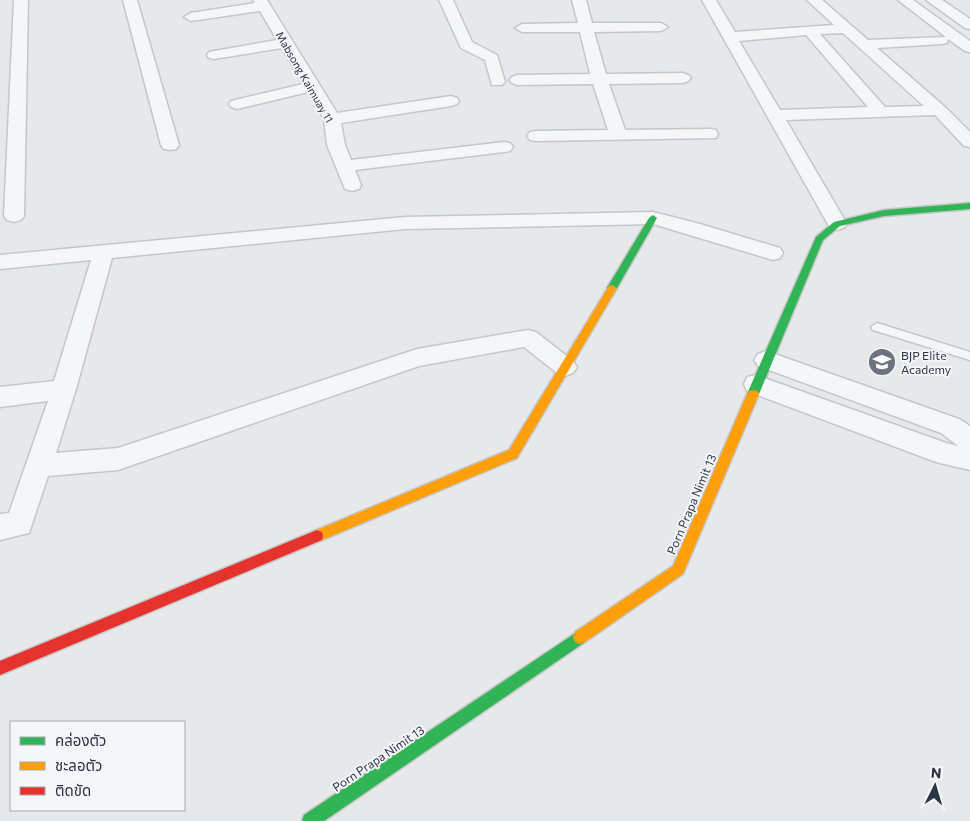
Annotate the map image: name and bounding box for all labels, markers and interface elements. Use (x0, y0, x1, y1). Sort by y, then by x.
street label: Mabsong Kaimuay 11 (274, 29, 336, 125)
school or university icon: BJP Elite Academy (867, 347, 897, 377)
place label: BJP Elite Academy (901, 348, 951, 376)
street label: Porn Prapa Nimit 13 (664, 452, 719, 556)
legend (10, 721, 185, 811)
street label: Porn Prapa Nimit 13 (330, 722, 427, 794)
text: คล่องตัว (55, 731, 106, 749)
text: ชะลอตัว (55, 756, 102, 774)
north arrow (910, 761, 960, 811)
text: N (930, 764, 942, 781)
text: ติดขัด (55, 781, 91, 799)

